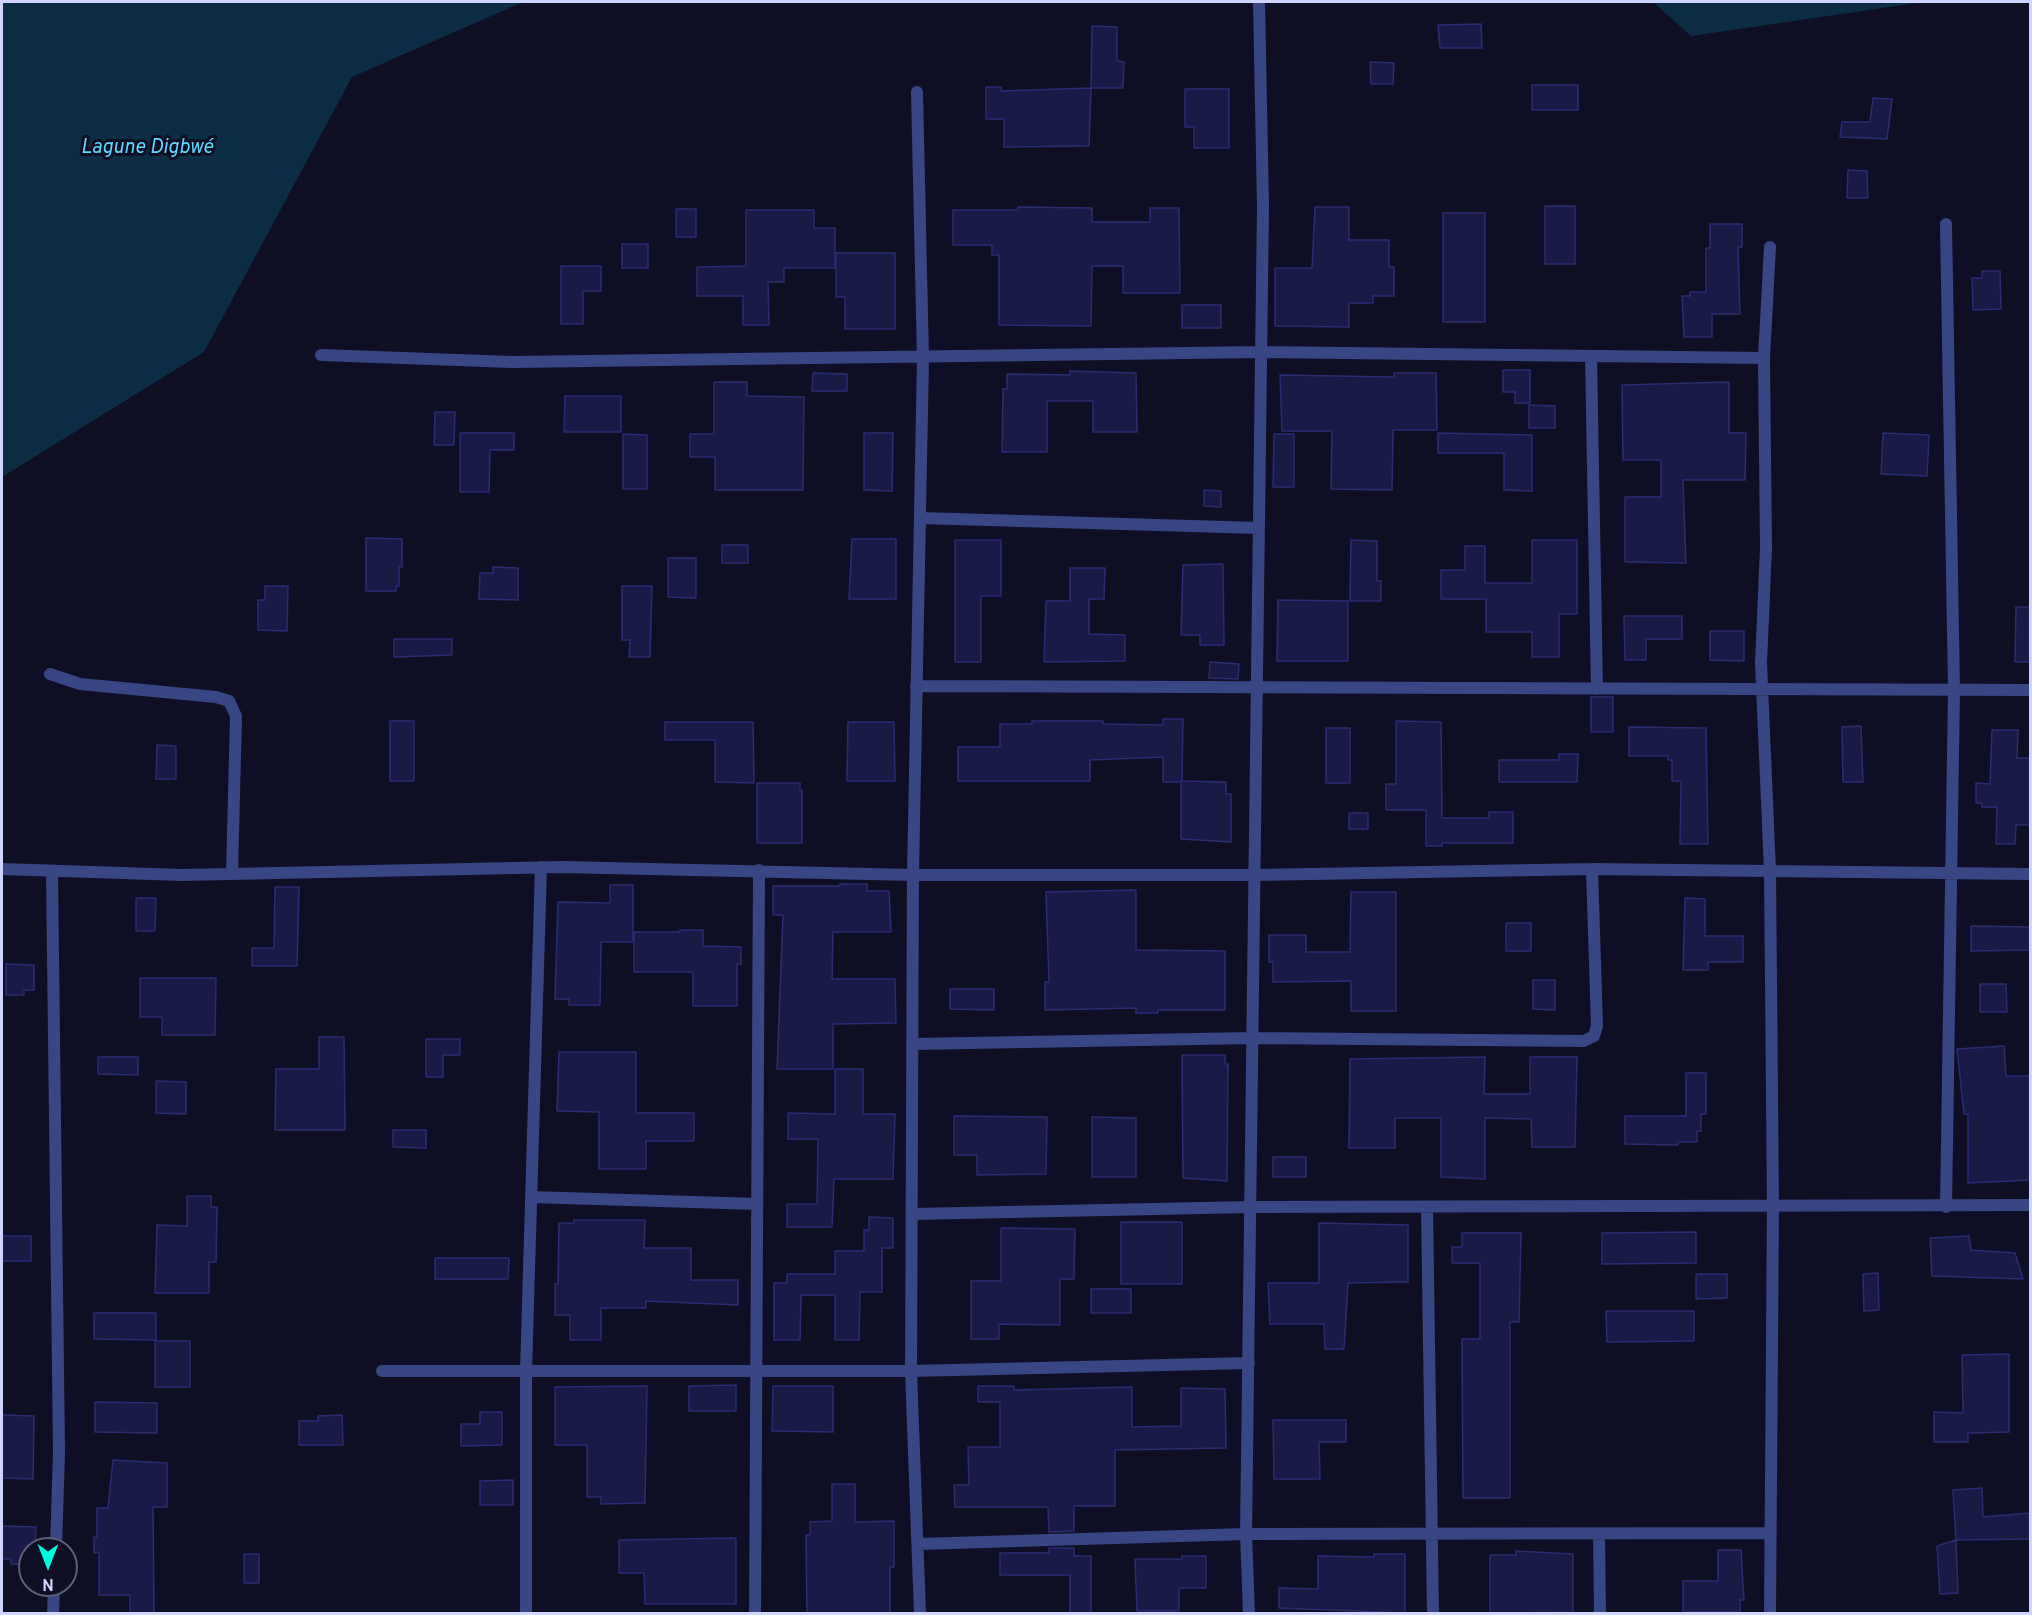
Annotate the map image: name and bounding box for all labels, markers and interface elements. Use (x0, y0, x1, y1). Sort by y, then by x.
water label: Lagune Digbwé (81, 137, 213, 161)
north arrow (18, 1537, 78, 1597)
text: N (42, 1573, 54, 1593)

